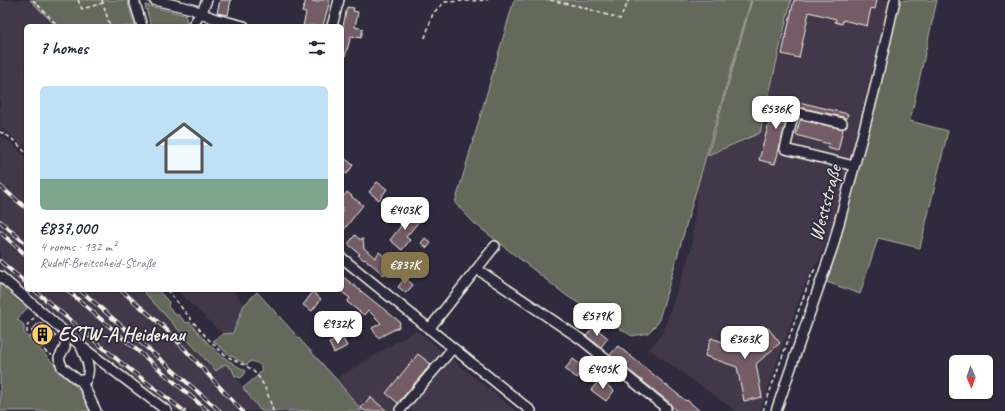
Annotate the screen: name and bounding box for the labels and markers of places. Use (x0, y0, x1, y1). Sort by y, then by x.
pin: €536K (748, 96, 804, 130)
pin: €403K (377, 197, 433, 231)
pin: €837K (377, 252, 433, 286)
pin: €579K (569, 303, 625, 337)
pin: €932K (310, 311, 366, 345)
building icon: ESTW-A Heidenau (30, 321, 56, 347)
place label: ESTW-A Heidenau (58, 322, 186, 347)
pin: €363K (717, 326, 773, 360)
pin: €405K (575, 356, 631, 390)

